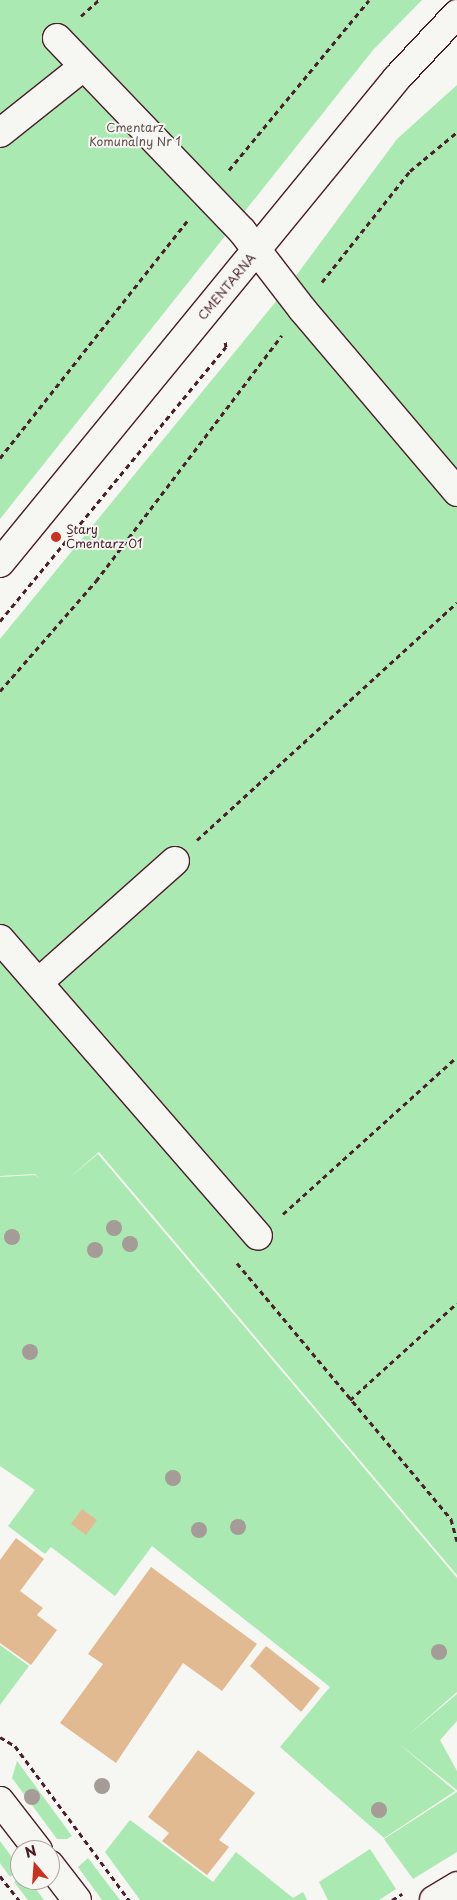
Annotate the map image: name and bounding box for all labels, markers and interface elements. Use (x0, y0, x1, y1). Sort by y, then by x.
park label: Cmentarz Komunalny Nr 1 (89, 121, 181, 149)
street label: CMENTARNA (195, 251, 259, 323)
place label: Stary Cmentarz 01 (66, 523, 141, 551)
marker: Stary Cmentarz 01 (50, 531, 62, 543)
north arrow (10, 1840, 60, 1890)
text: N (22, 1840, 39, 1863)

